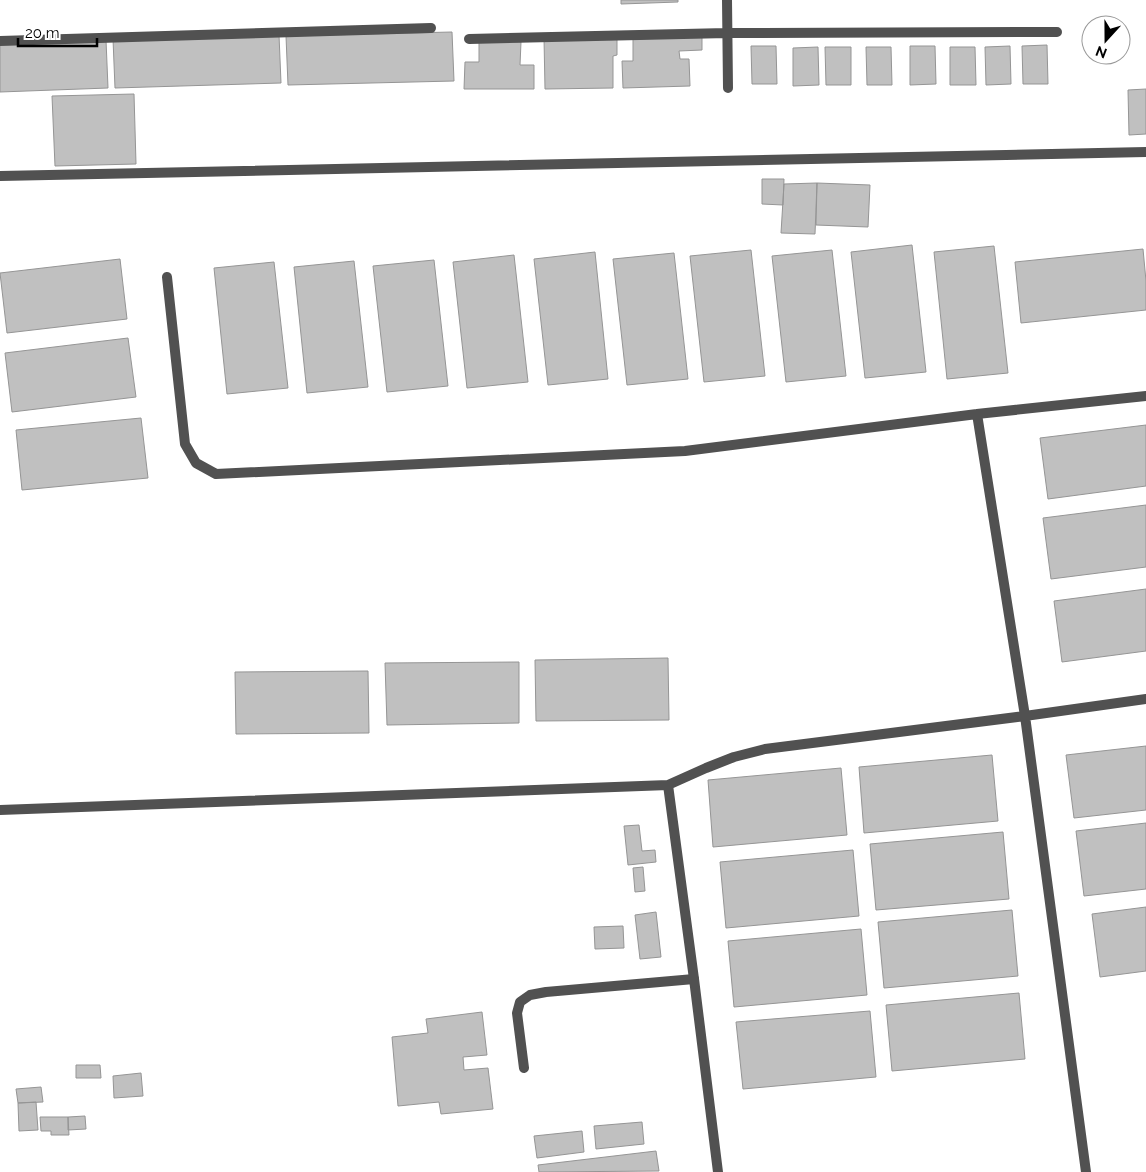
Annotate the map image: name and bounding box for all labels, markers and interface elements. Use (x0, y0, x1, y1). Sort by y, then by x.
scale bar (18, 15, 96, 47)
north arrow (1081, 15, 1131, 65)
text: 20 m (25, 24, 60, 42)
text: N (1093, 43, 1109, 62)

